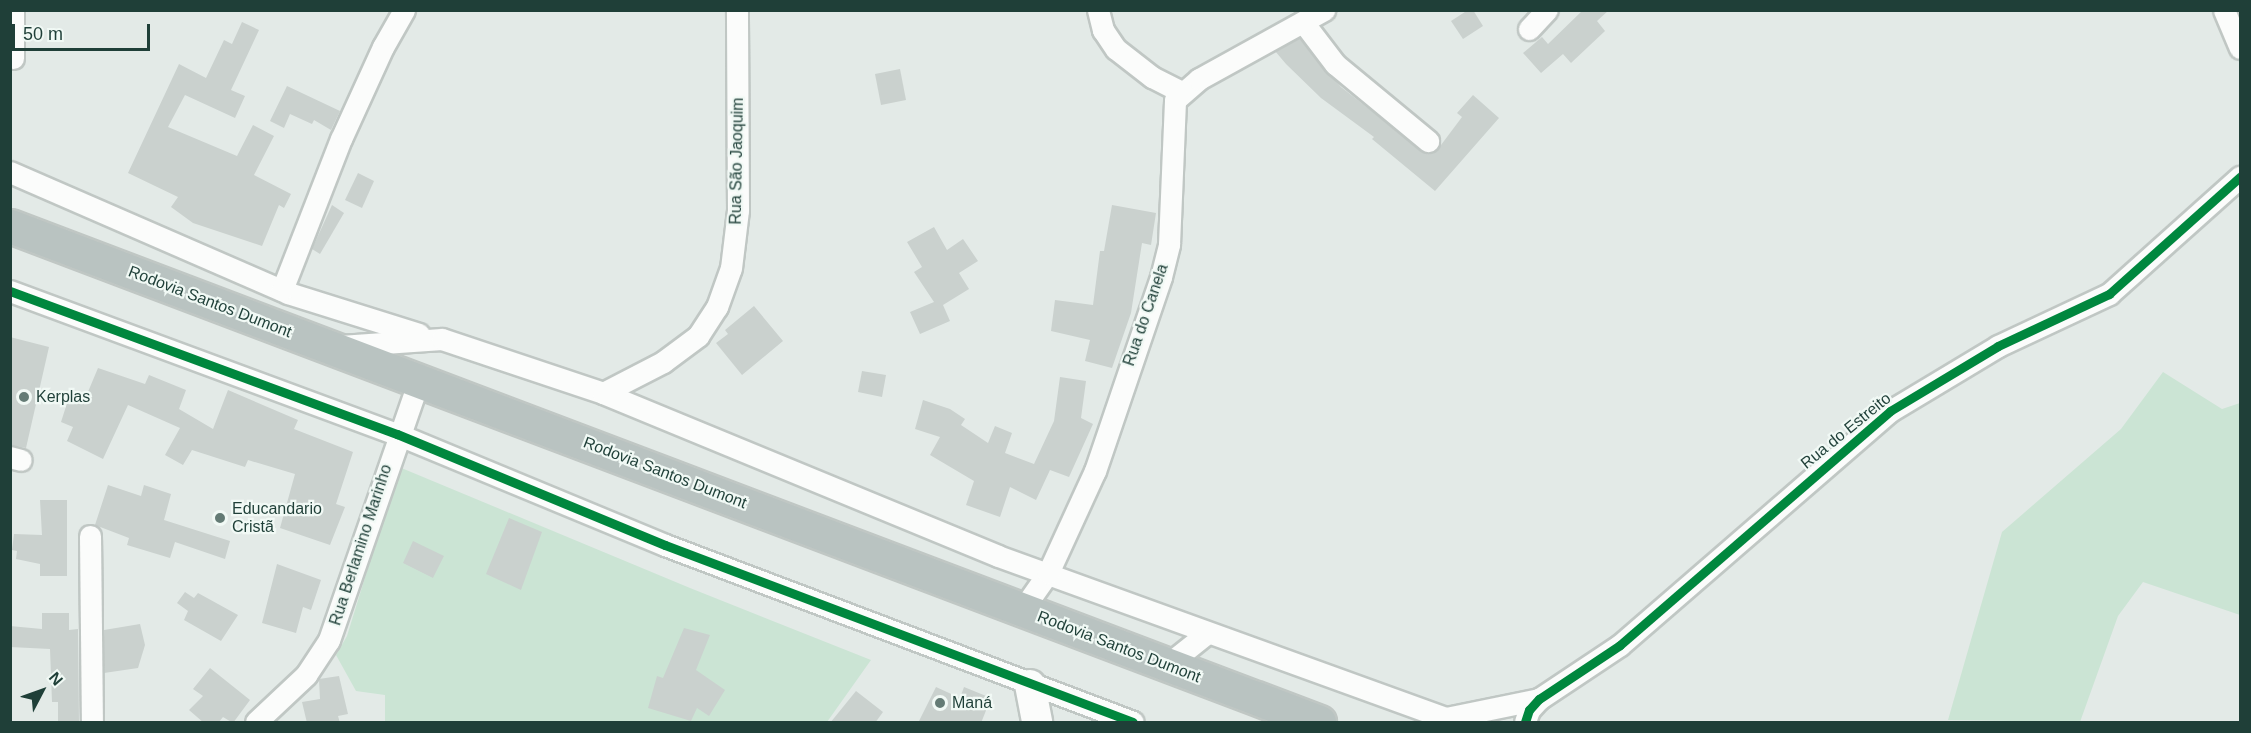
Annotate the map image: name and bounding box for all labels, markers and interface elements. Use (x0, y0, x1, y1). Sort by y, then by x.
scale bar (15, 12, 153, 50)
text: 50 m (23, 24, 63, 44)
street label: Rua São Jaoquim (726, 97, 748, 225)
street label: Rua do Canela (1120, 261, 1172, 369)
street label: Rodovia Santos Dumont (126, 262, 294, 342)
place label: Kerplas (36, 387, 90, 407)
street label: Rua do Estreito (1797, 389, 1895, 473)
marker: Kerplas (17, 390, 31, 404)
street label: Rodovia Santos Dumont (581, 433, 749, 513)
street label: Rua Berlamino Marinho (326, 462, 396, 628)
place label: Educandario Cristã (232, 499, 322, 537)
marker: Educandario Cristã (213, 511, 227, 525)
street label: Rodovia Santos Dumont (1035, 607, 1203, 687)
north arrow (12, 661, 72, 721)
text: N (46, 669, 66, 689)
place label: Maná (952, 693, 992, 713)
marker: Maná (933, 696, 947, 710)

